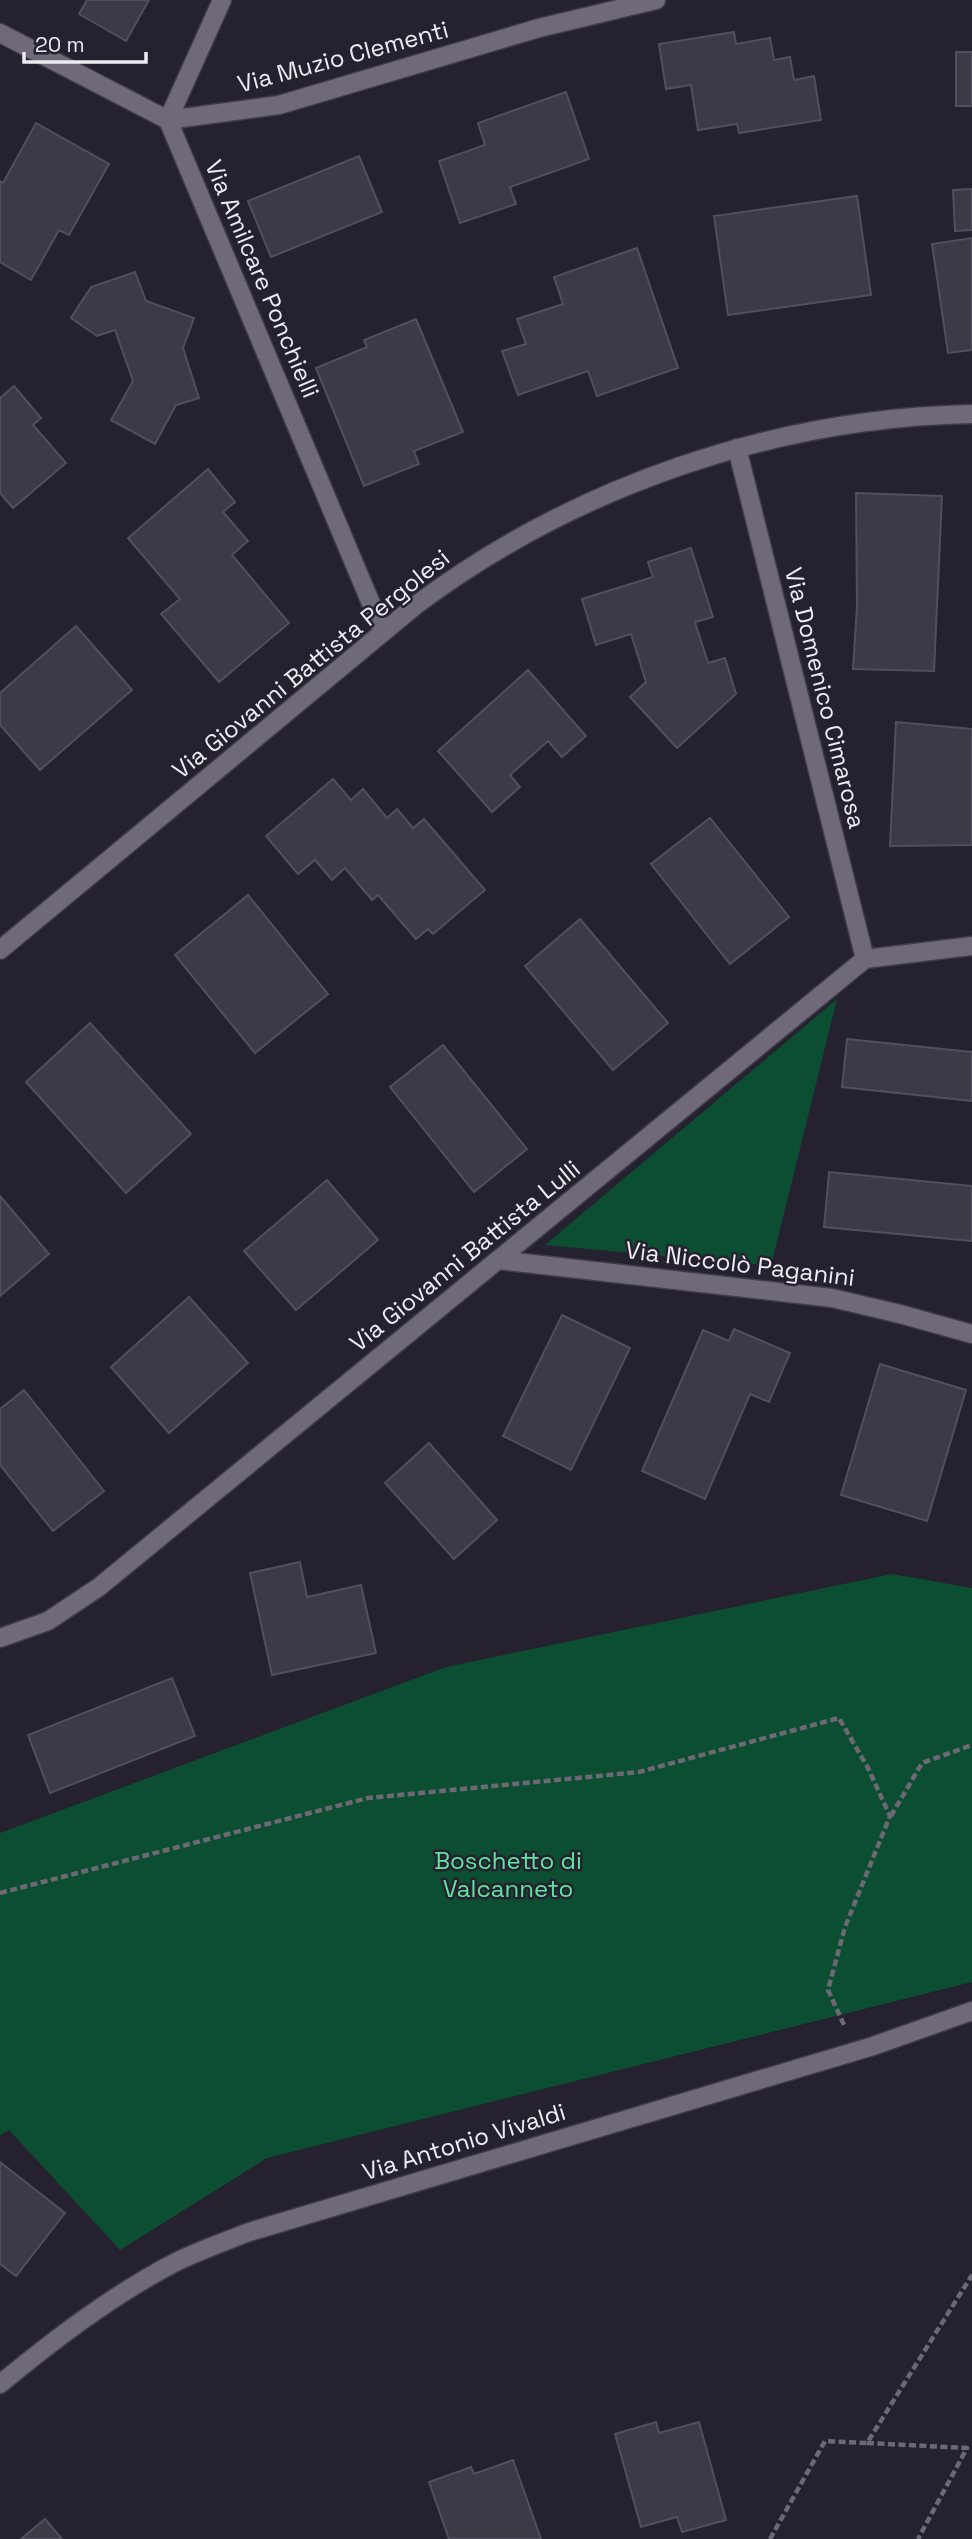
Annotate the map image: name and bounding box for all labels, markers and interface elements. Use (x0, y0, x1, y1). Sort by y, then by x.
street label: Via Muzio Clementi (234, 13, 452, 100)
scale bar (24, 21, 147, 65)
text: 20 m (35, 31, 85, 58)
street label: Via Amilcare Ponchielli (198, 155, 327, 402)
street label: Via Giovanni Battista Pergolesi (166, 542, 456, 785)
street label: Via Domenico Cimarosa (778, 564, 873, 832)
street label: Via Giovanni Battista Lulli (343, 1153, 586, 1358)
street label: Via Niccolò Paganini (624, 1234, 857, 1293)
park label: Boschetto di Valcanneto (434, 1845, 582, 1904)
street label: Via Antonio Vivaldi (358, 2096, 569, 2187)

